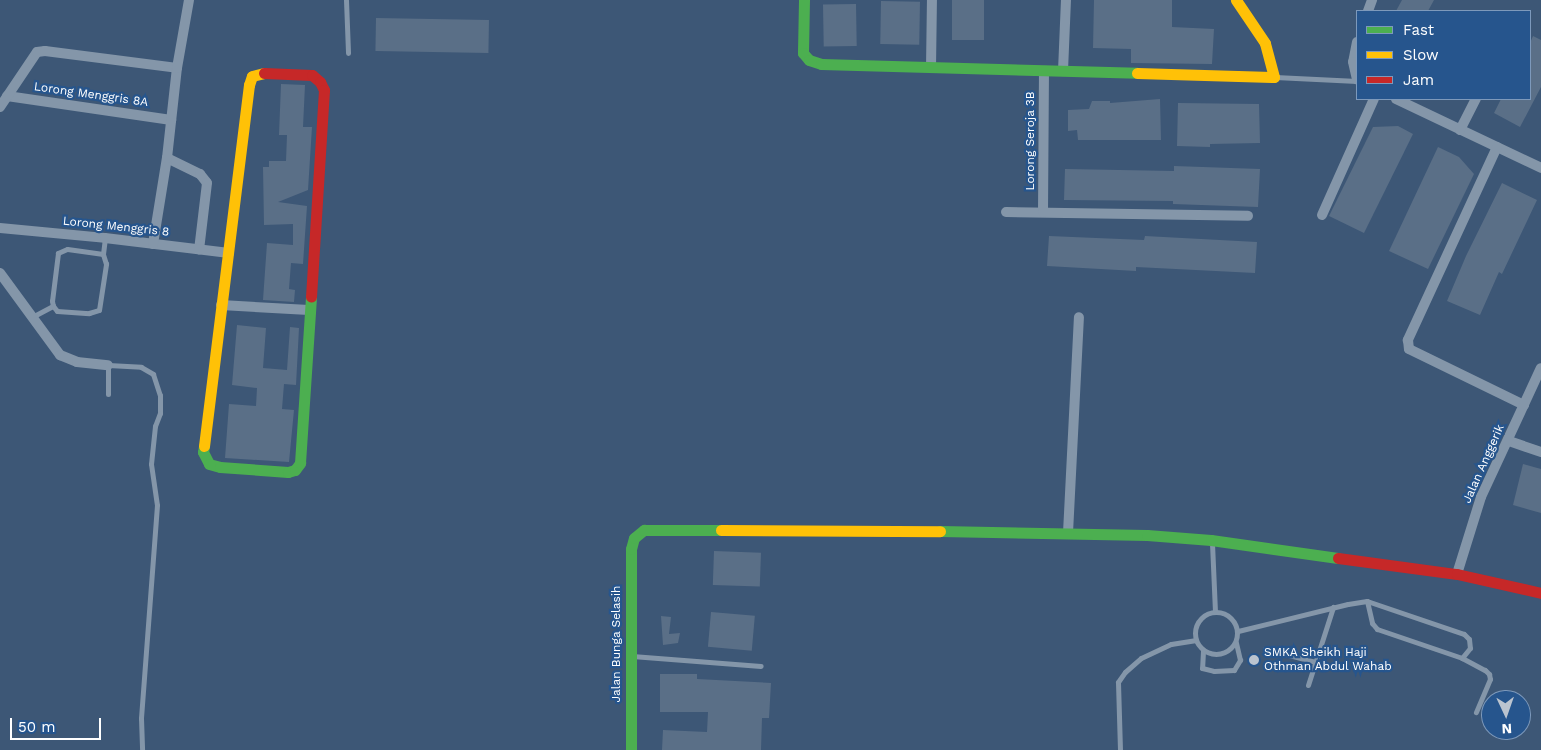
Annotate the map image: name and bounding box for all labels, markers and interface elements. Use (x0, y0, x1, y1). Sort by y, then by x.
legend (1356, 10, 1531, 100)
text: Fast (1403, 21, 1434, 39)
text: Slow (1403, 46, 1439, 64)
text: Jam (1403, 71, 1434, 89)
street label: Lorong Menggris 8A (33, 80, 149, 110)
street label: Lorong Seroja 3B (1024, 91, 1038, 191)
street label: Lorong Menggris 8 (62, 214, 170, 240)
street label: Jalan Anggerik (1460, 422, 1508, 506)
street label: Jalan Bunga Selasih (610, 585, 624, 703)
place label: SMKA Sheikh Haji Othman Abdul Wahab (1264, 646, 1393, 674)
marker: SMKA Sheikh Haji Othman Abdul Wahab (1248, 654, 1260, 666)
north arrow (1481, 690, 1531, 740)
scale bar (12, 708, 104, 740)
text: 50 m (18, 718, 55, 736)
text: N (1501, 721, 1512, 737)

